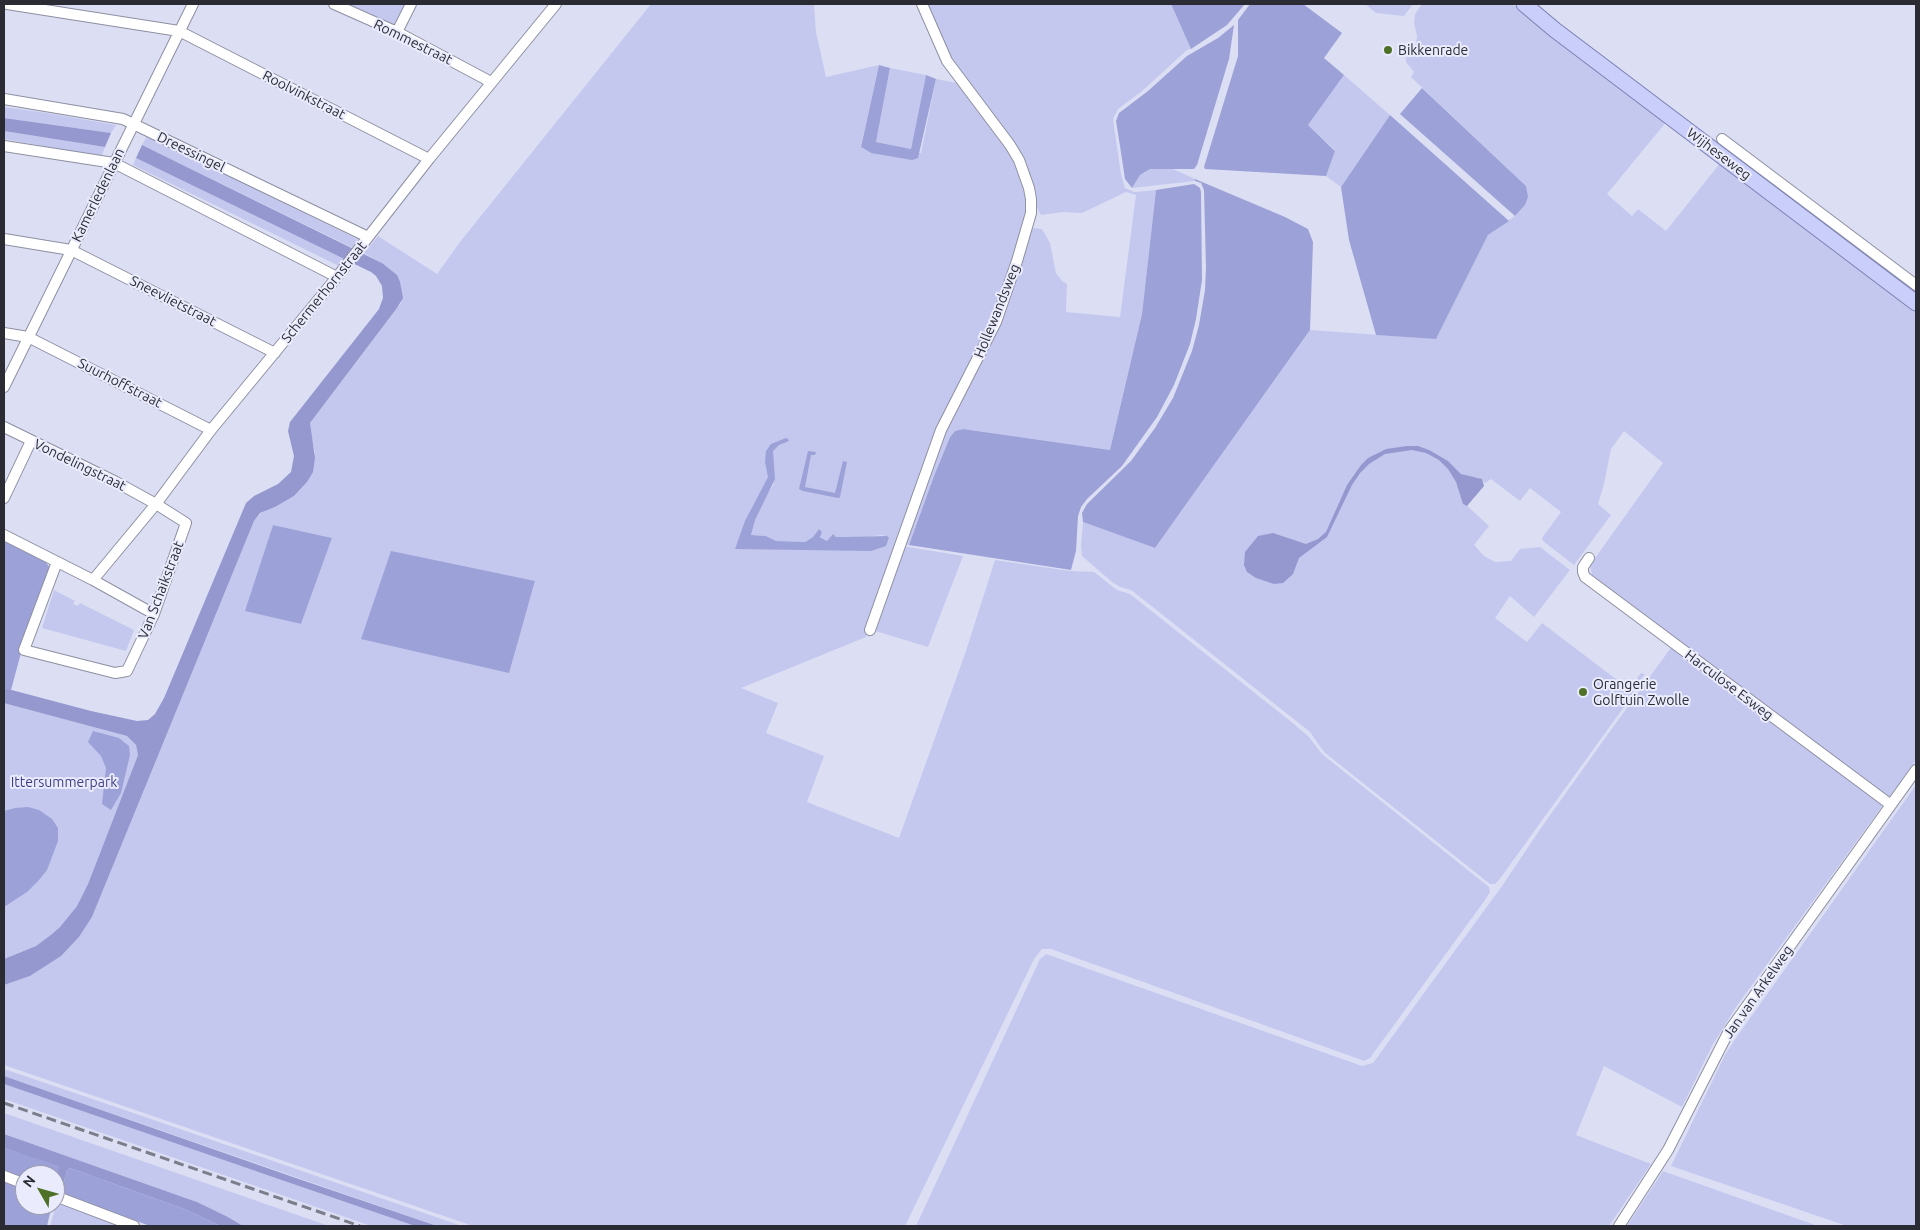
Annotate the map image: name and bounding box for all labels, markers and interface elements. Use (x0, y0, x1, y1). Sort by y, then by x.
street label: Rommestraat (371, 16, 455, 68)
place label: Bikkenrade (1398, 42, 1468, 58)
marker: Bikkenrade (1382, 44, 1394, 56)
street label: Roolvinkstraat (260, 67, 348, 123)
street label: Wijheseweg (1684, 124, 1754, 184)
street label: Dreessingel (154, 128, 228, 176)
street label: Kamerledenlaan (68, 145, 128, 245)
street label: Schermerhornstraat (278, 238, 370, 346)
street label: Hollewandsweg (970, 262, 1024, 360)
street label: Sneevlietstraat (127, 272, 219, 330)
street label: Suurhoffstraat (75, 355, 165, 411)
street label: Vondelingstraat (31, 435, 129, 495)
street label: Van Schaikstraat (135, 539, 187, 641)
street label: Harculose Esweg (1682, 646, 1776, 724)
place label: Orangerie Golftuin Zwolle (1593, 676, 1689, 709)
marker: Orangerie Golftuin Zwolle (1577, 686, 1589, 698)
park label: Ittersummerpark (11, 774, 117, 790)
street label: Jan van Arkelweg (1720, 942, 1796, 1042)
north arrow (15, 1165, 65, 1215)
text: N (19, 1172, 38, 1190)

